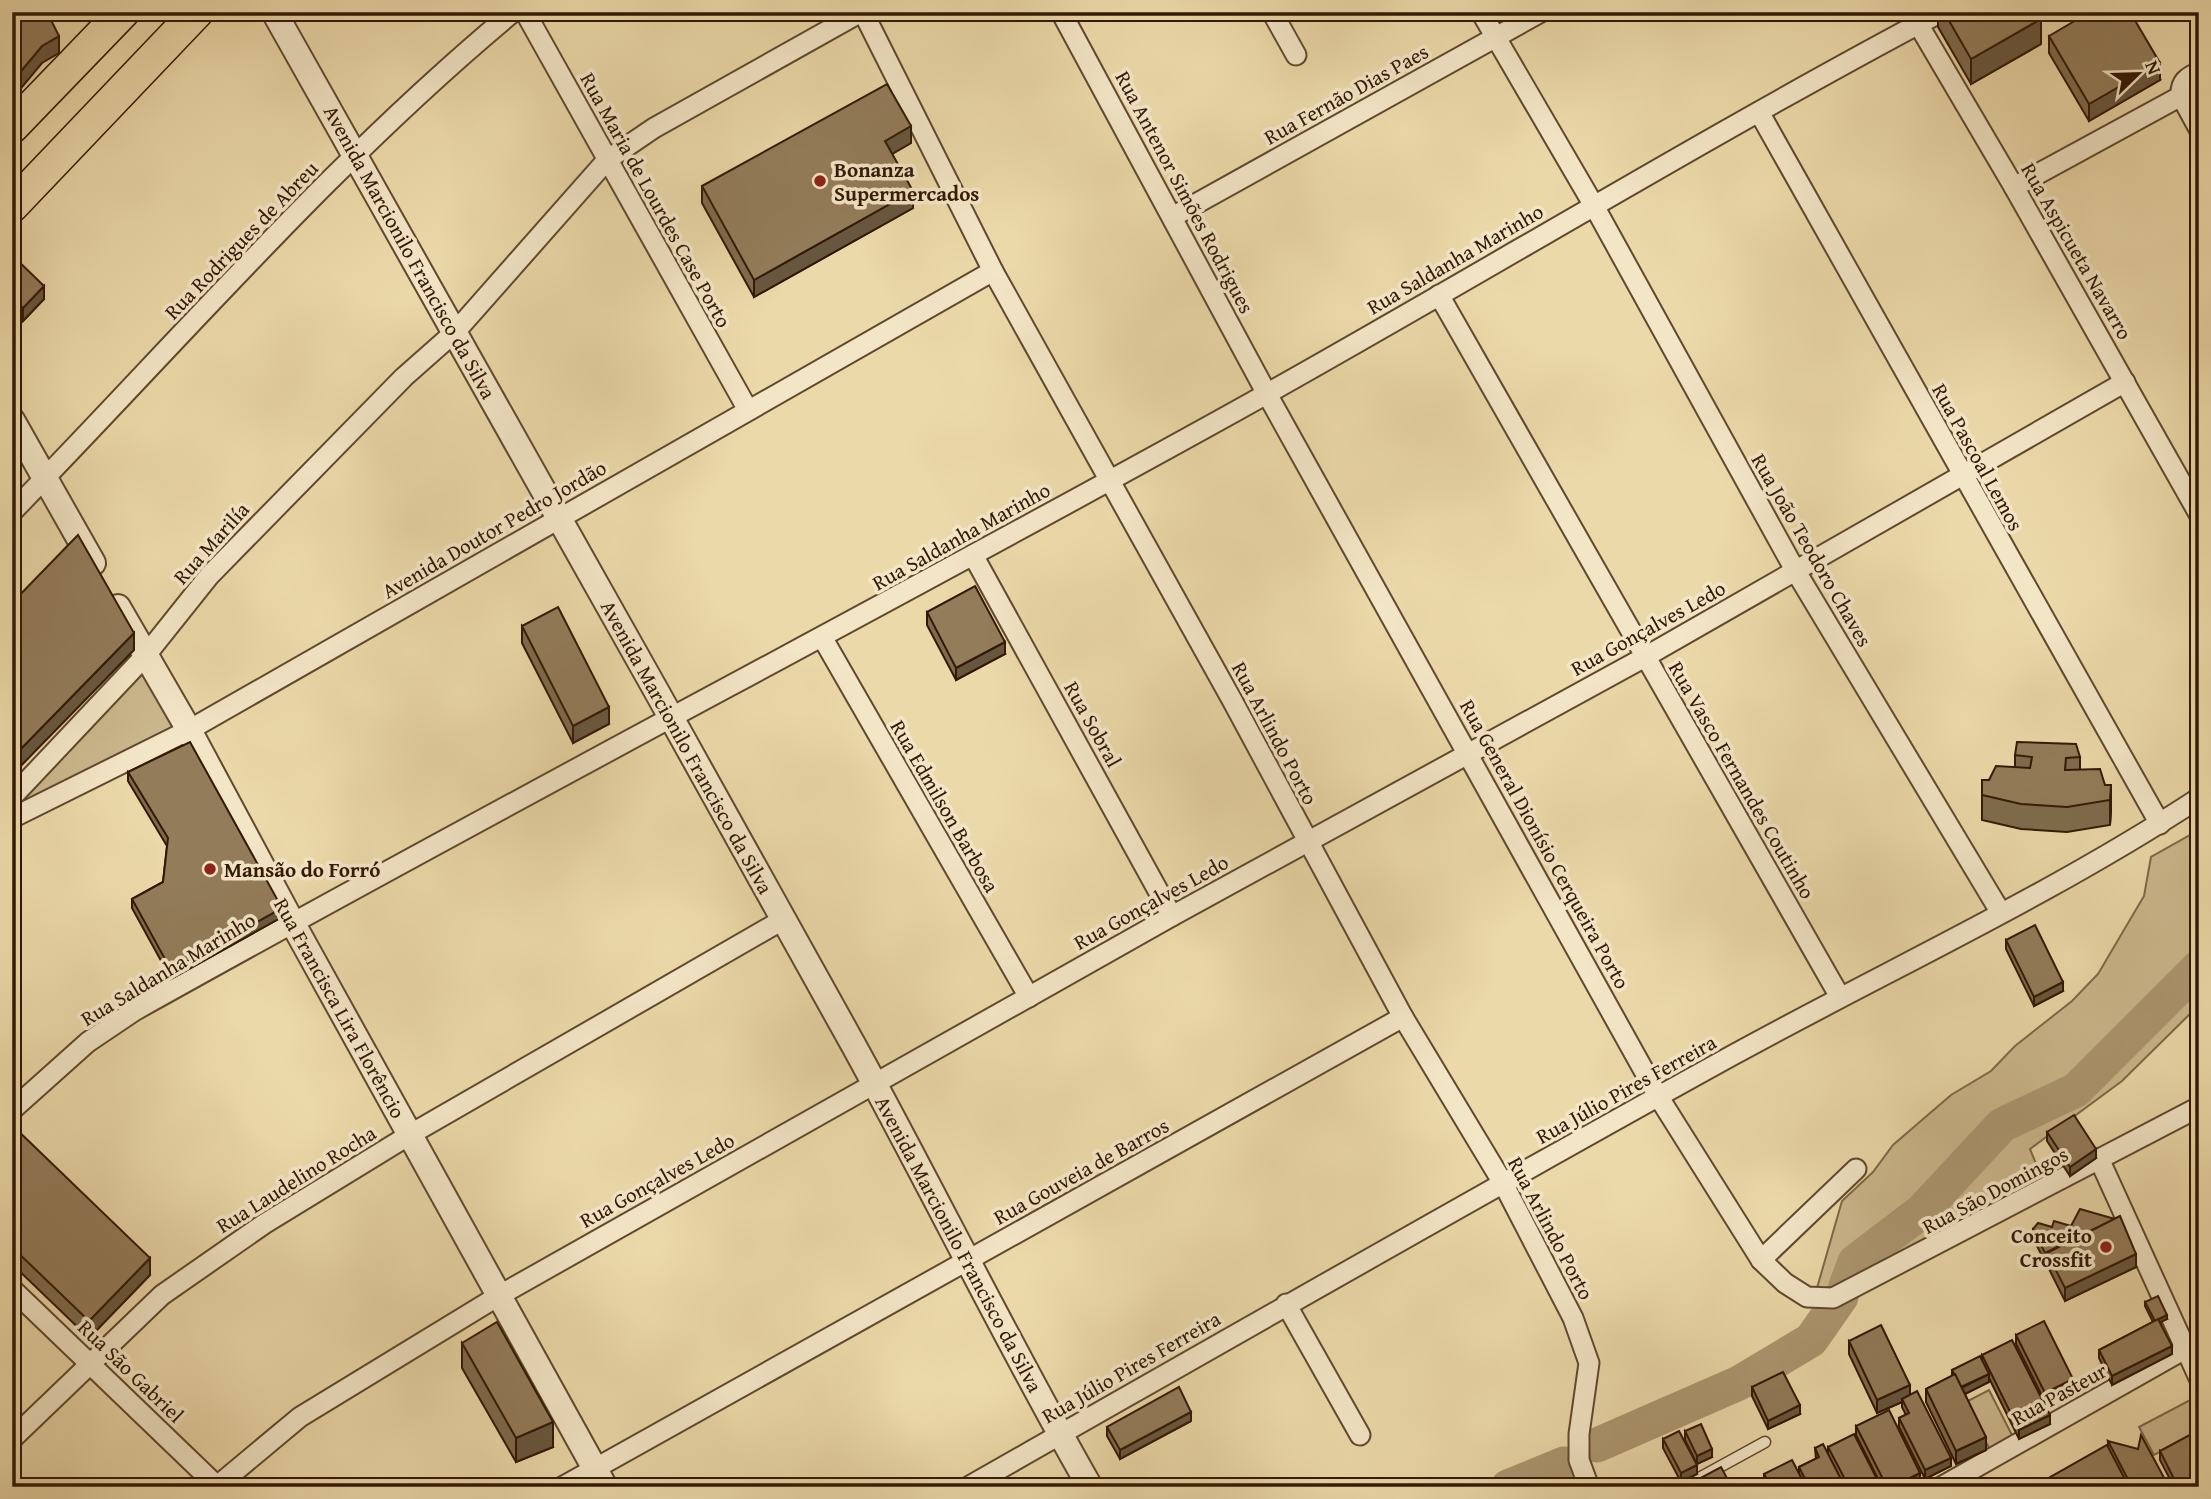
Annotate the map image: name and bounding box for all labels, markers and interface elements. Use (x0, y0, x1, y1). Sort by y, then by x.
street label: Rua Fernão Dias Paes (1258, 36, 1434, 152)
north arrow (2102, 38, 2172, 108)
text: N (2138, 56, 2169, 79)
street label: Rua Antenor Simões Rodrigues (1108, 65, 1262, 319)
street label: Rua Maria de Lourdes Case Porto (573, 67, 739, 333)
street label: Avenida Marcionilo Francisco da Silva (316, 99, 504, 405)
street label: Rua Rodrigues de Abreu (157, 153, 326, 326)
place label: Bonanza Supermercados (834, 154, 979, 209)
street label: Rua Aspicueta Navarro (2014, 157, 2140, 345)
marker: Bonanza Supermercados (812, 173, 828, 189)
street label: Rua Saldanha Marinho (1361, 196, 1549, 322)
street label: Rua Pascoal Lemos (1925, 378, 2031, 536)
street label: Rua João Teodoro Chaves (1744, 448, 1880, 652)
street label: Avenida Doutor Pedro Jordão (376, 452, 612, 606)
street label: Rua Saldanha Marinho (866, 474, 1056, 598)
street label: Rua Marilía (166, 495, 256, 591)
street label: Rua Gonçalves Ledo (1565, 573, 1731, 683)
street label: Avenida Marcionilo Francisco da Silva (593, 594, 781, 900)
street label: Rua Vasco Fernandes Coutinho (1661, 655, 1823, 905)
street label: Rua Arlindo Porto (1224, 656, 1326, 810)
street label: Rua Sobral (1057, 675, 1129, 773)
street label: Rua General Dionísio Cerqueira Porto (1452, 693, 1638, 995)
street label: Rua Edmilson Barbosa (883, 714, 1007, 898)
street label: Rua Gonçalves Ledo (1068, 847, 1234, 957)
place label: Mansão do Forró (224, 854, 380, 885)
marker: Mansão do Forró (202, 861, 218, 877)
street label: Rua Francisca Lira Florêncio (266, 892, 414, 1124)
street label: Rua Saldanha Marinho (75, 904, 261, 1034)
street label: Rua Júlio Pires Ferreira (1530, 1026, 1722, 1151)
street label: Avenida Marcionilo Francisco da Silva (867, 1090, 1051, 1398)
street label: Rua Gouveia de Barros (988, 1110, 1174, 1232)
street label: Rua Laudelino Rocha (210, 1117, 382, 1241)
street label: Rua Gonçalves Ledo (574, 1125, 740, 1235)
street label: Rua São Domingos (1916, 1138, 2074, 1242)
street label: Rua Arlindo Porto (1500, 1151, 1602, 1305)
place label: Conceito Crossfit (2011, 1220, 2092, 1275)
marker: Conceito Crossfit (2098, 1239, 2114, 1255)
street label: Rua Júlio Pires Ferreira (1036, 1303, 1226, 1431)
street label: Rua São Gabriel (71, 1312, 191, 1430)
street label: Rua Pasteur (2006, 1355, 2113, 1433)

